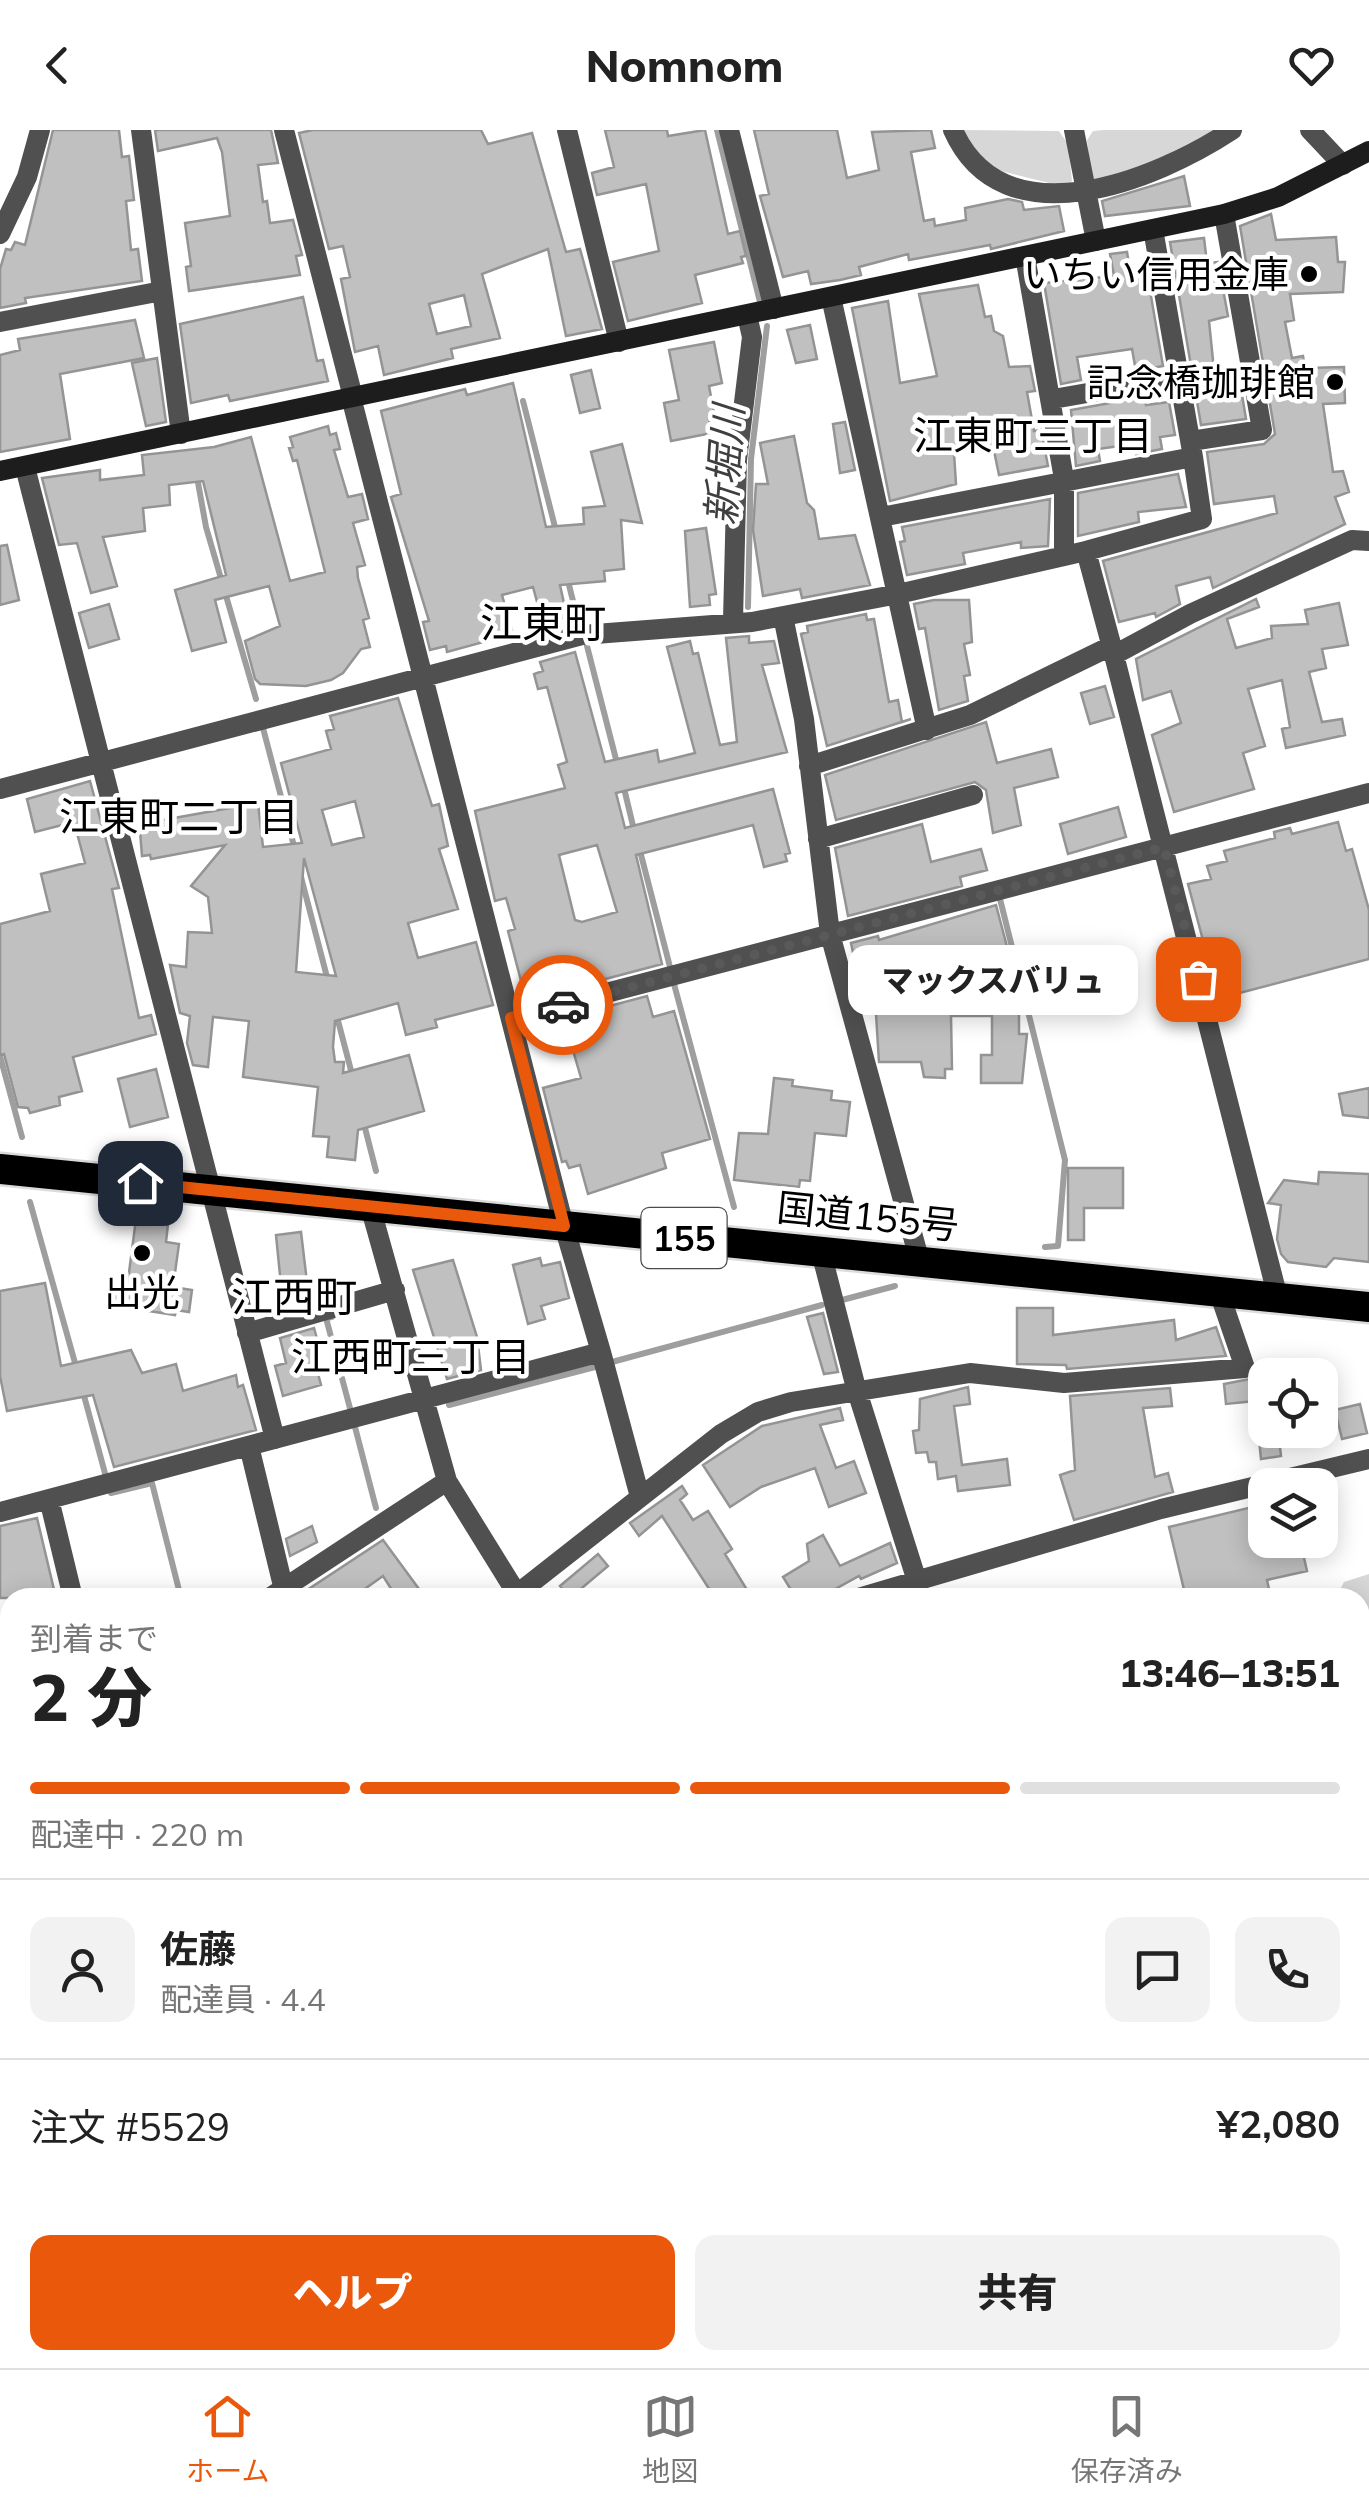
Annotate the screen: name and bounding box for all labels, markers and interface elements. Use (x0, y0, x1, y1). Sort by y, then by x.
text: Nomnom (585, 37, 784, 93)
icon: back (30, 38, 85, 93)
icon: heart (1284, 38, 1339, 93)
place label: いちい信用金庫 (1023, 250, 1289, 298)
marker: いちい信用金庫 (1298, 263, 1320, 285)
place label: 記念橋珈琲館 (1087, 358, 1315, 406)
marker: 記念橋珈琲館 (1324, 371, 1346, 393)
water label: 新堀川 (695, 399, 753, 527)
district label: 江東町三丁目 (913, 410, 1153, 460)
district label: 江東町 (480, 596, 606, 649)
district label: 江東町二丁目 (59, 791, 299, 841)
pin (1156, 937, 1241, 1022)
callout: マックスバリュ (848, 944, 1138, 1014)
icon: bag (1171, 952, 1226, 1007)
courier (513, 955, 613, 1055)
text: マックスバリュ (881, 960, 1105, 1000)
icon: car (536, 978, 591, 1033)
pin (98, 1141, 183, 1226)
icon: home (113, 1156, 168, 1211)
street label: 国道155号 (775, 1183, 961, 1249)
road number: 155 (642, 1208, 726, 1268)
marker: 出光 (131, 1242, 153, 1264)
place label: 出光 (104, 1268, 180, 1316)
district label: 江西町 (231, 1270, 357, 1323)
district label: 江西町三丁目 (291, 1331, 531, 1381)
map controls (1248, 1358, 1338, 1558)
button: locate (1248, 1358, 1338, 1448)
button: layers (1248, 1468, 1338, 1558)
text: 到着まで (30, 1618, 158, 1658)
text: 13:46–13:51 (1119, 1649, 1340, 1697)
text: 2 分 (30, 1656, 152, 1737)
text: 配達中 · 220 m (30, 1814, 244, 1854)
button: person (30, 1917, 135, 2022)
button: chat (1105, 1917, 1210, 2022)
button: phone (1235, 1917, 1340, 2022)
text: 佐藤 (160, 1925, 236, 1973)
text: 配達員 · 4.4 (160, 1979, 326, 2019)
text: ¥2,080 (1217, 2100, 1340, 2148)
text: 注文 #5529 (30, 2103, 230, 2151)
button: ヘルプ (30, 2235, 675, 2350)
button: 共有 (695, 2235, 1340, 2350)
tab: ホーム (186, 2389, 269, 2489)
tab: 地図 (642, 2389, 698, 2489)
tab: 保存済み (1071, 2389, 1183, 2489)

